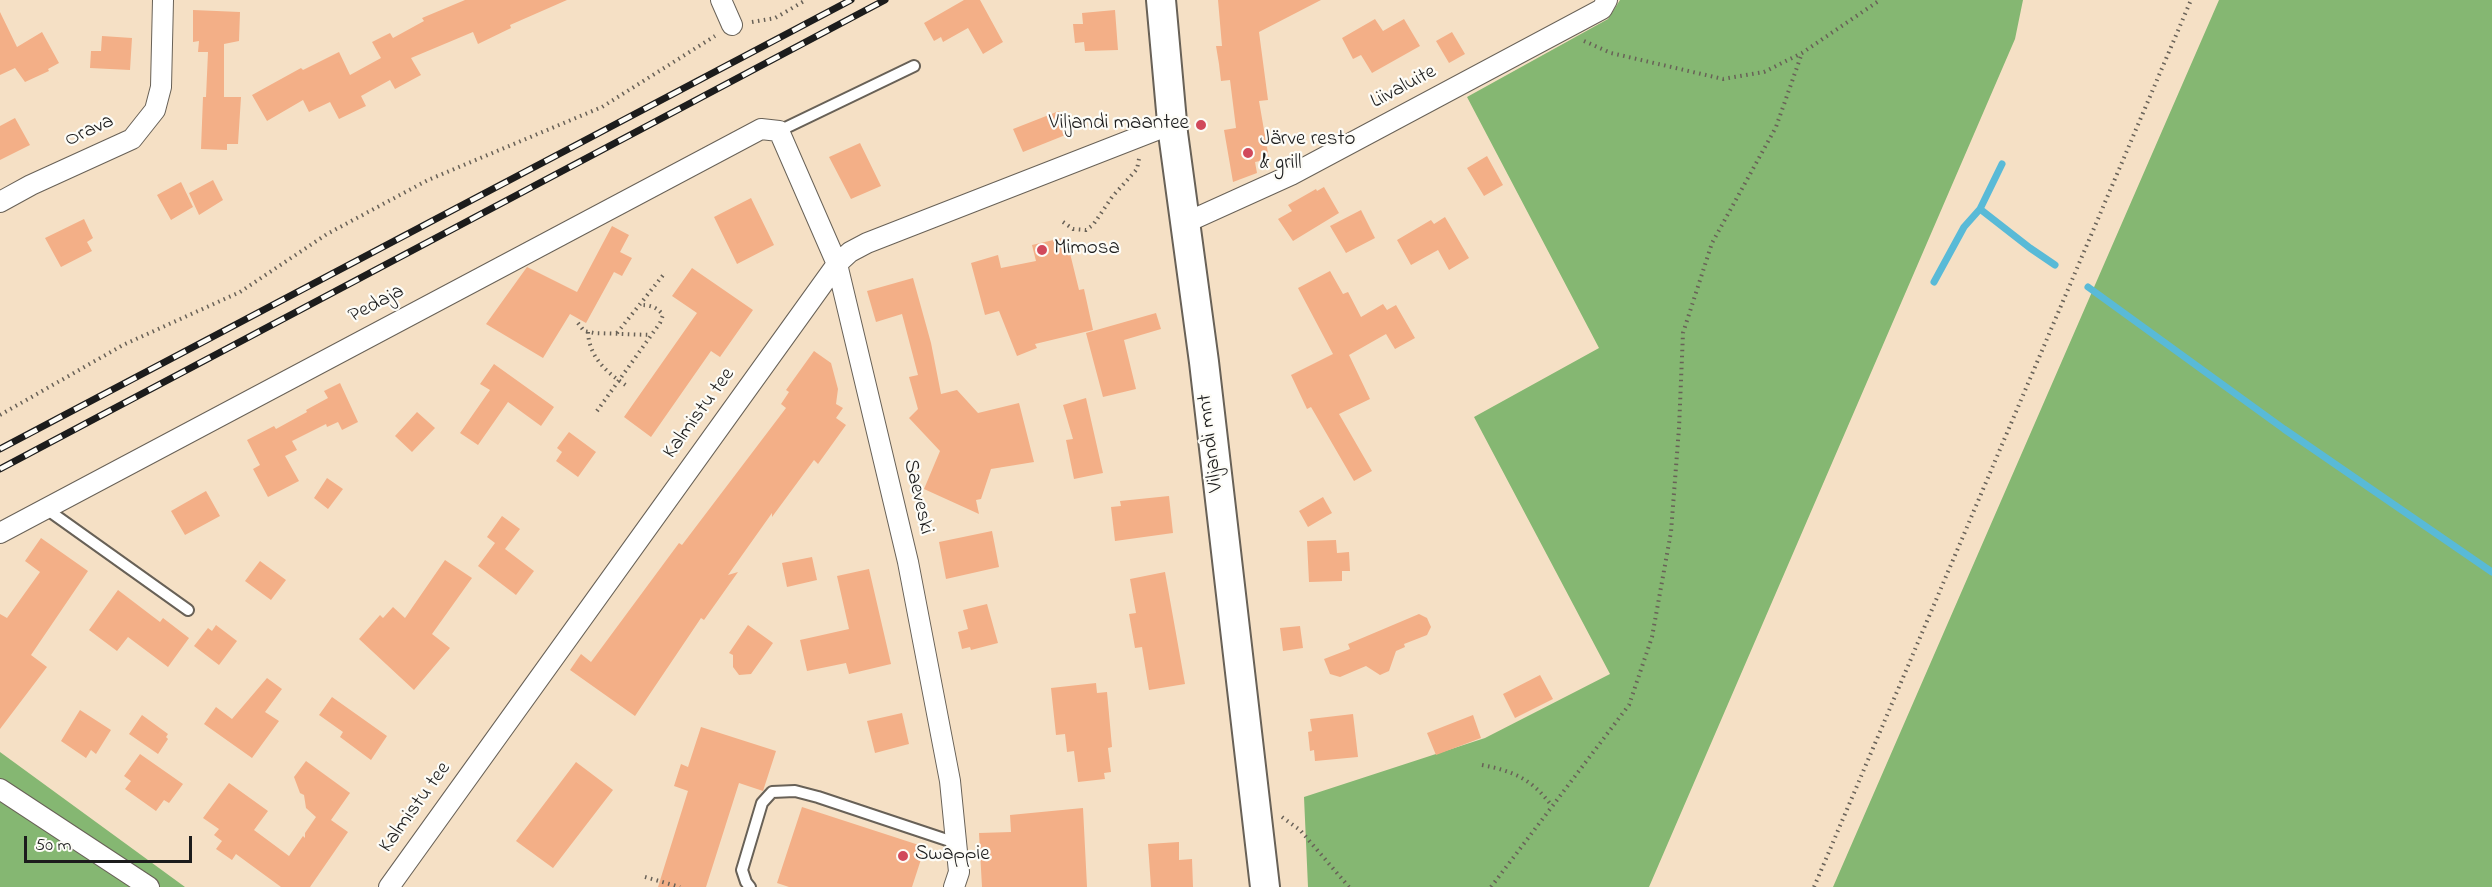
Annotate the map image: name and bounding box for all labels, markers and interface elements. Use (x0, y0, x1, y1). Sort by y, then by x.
street label: Liivaluite (1367, 60, 1441, 116)
street label: Orava (62, 110, 118, 154)
place label: Viljandi maantee (1049, 112, 1189, 138)
marker: Viljandi maantee (1194, 118, 1208, 132)
place label: Järve resto & grill (1260, 128, 1355, 178)
marker: Järve resto & grill (1241, 146, 1255, 160)
place label: Mimosa (1054, 237, 1120, 263)
marker: Mimosa (1035, 243, 1049, 257)
street label: Pedaja (345, 280, 409, 330)
street label: Kalmistu tee (659, 364, 741, 464)
street label: Viljandi mnt (1193, 393, 1231, 493)
street label: Saeveski (896, 457, 938, 537)
street label: Kalmistu tee (375, 758, 457, 858)
scale bar (27, 824, 195, 862)
text: 50 m (35, 833, 72, 859)
place label: Swappie (915, 843, 990, 869)
marker: Swappie (896, 849, 910, 863)

